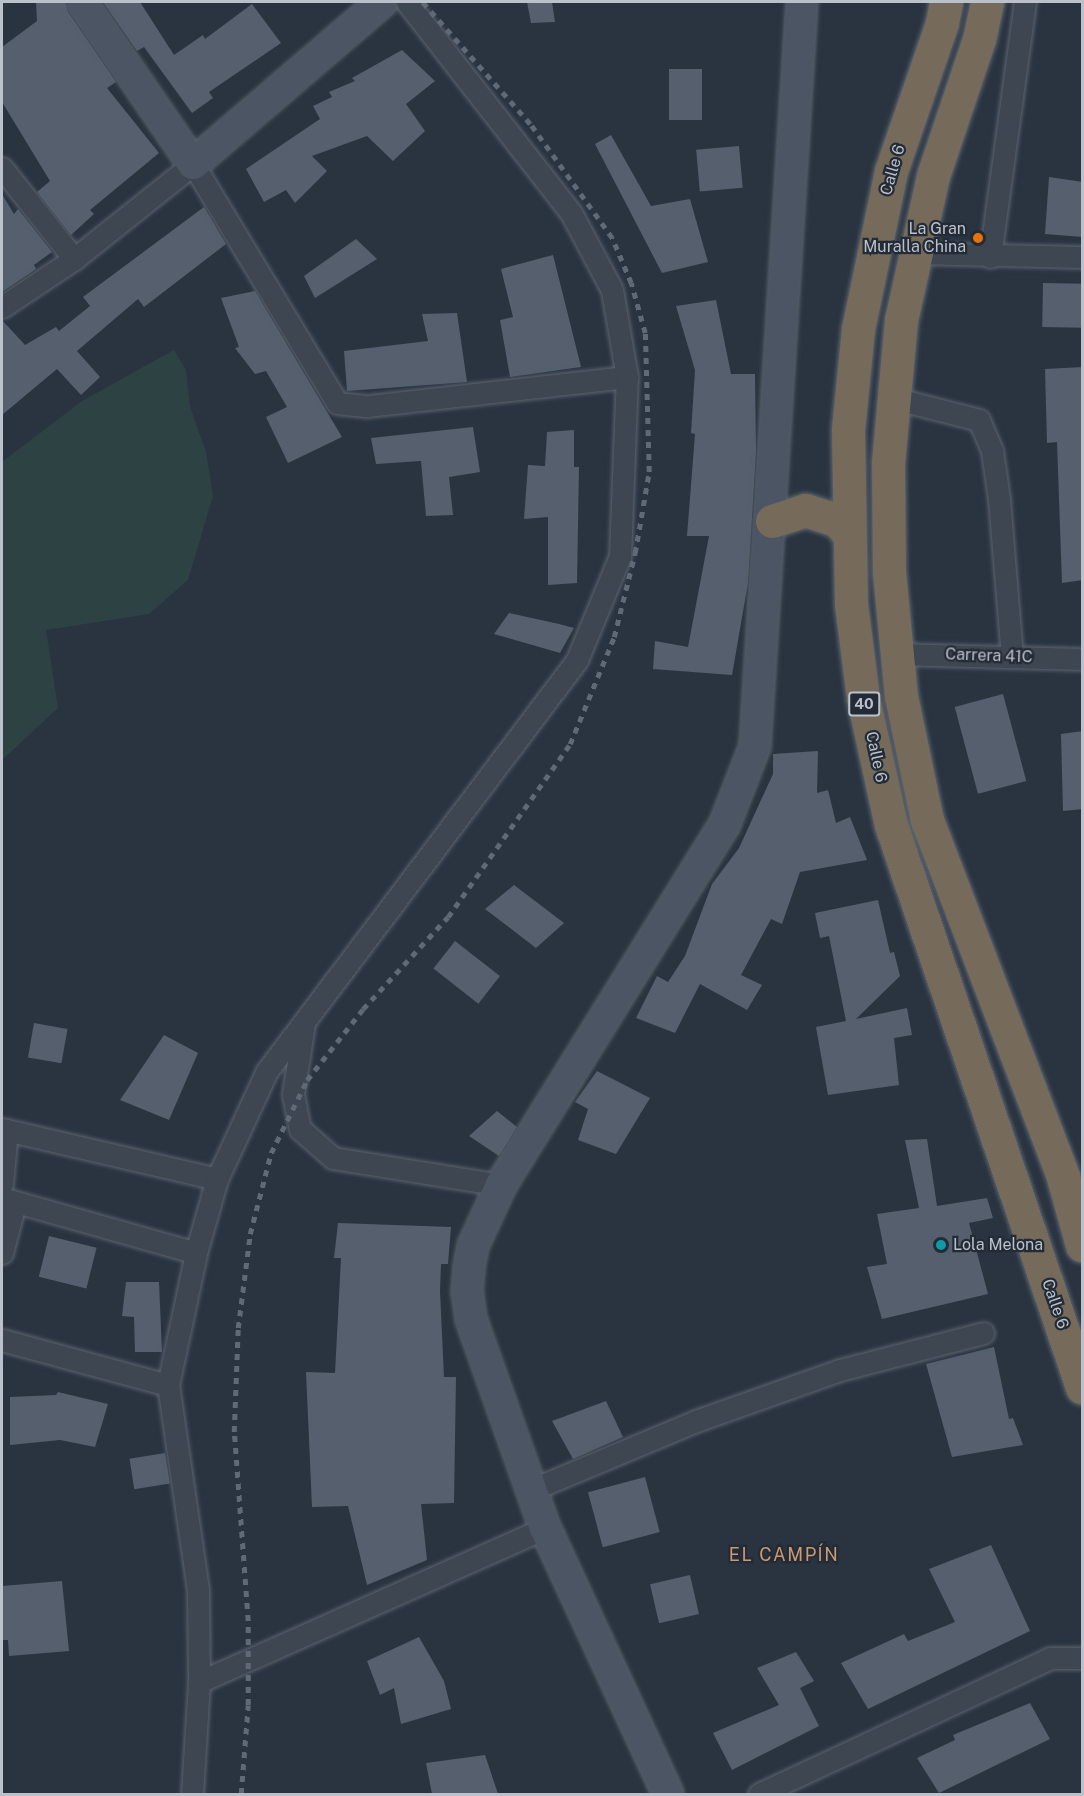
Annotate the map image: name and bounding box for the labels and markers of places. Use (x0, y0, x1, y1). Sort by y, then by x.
place label: La Gran Muralla China (863, 219, 966, 257)
marker: La Gran Muralla China (971, 231, 985, 245)
place label: Lola Melona (953, 1235, 1043, 1255)
marker: Lola Melona (934, 1238, 948, 1252)

